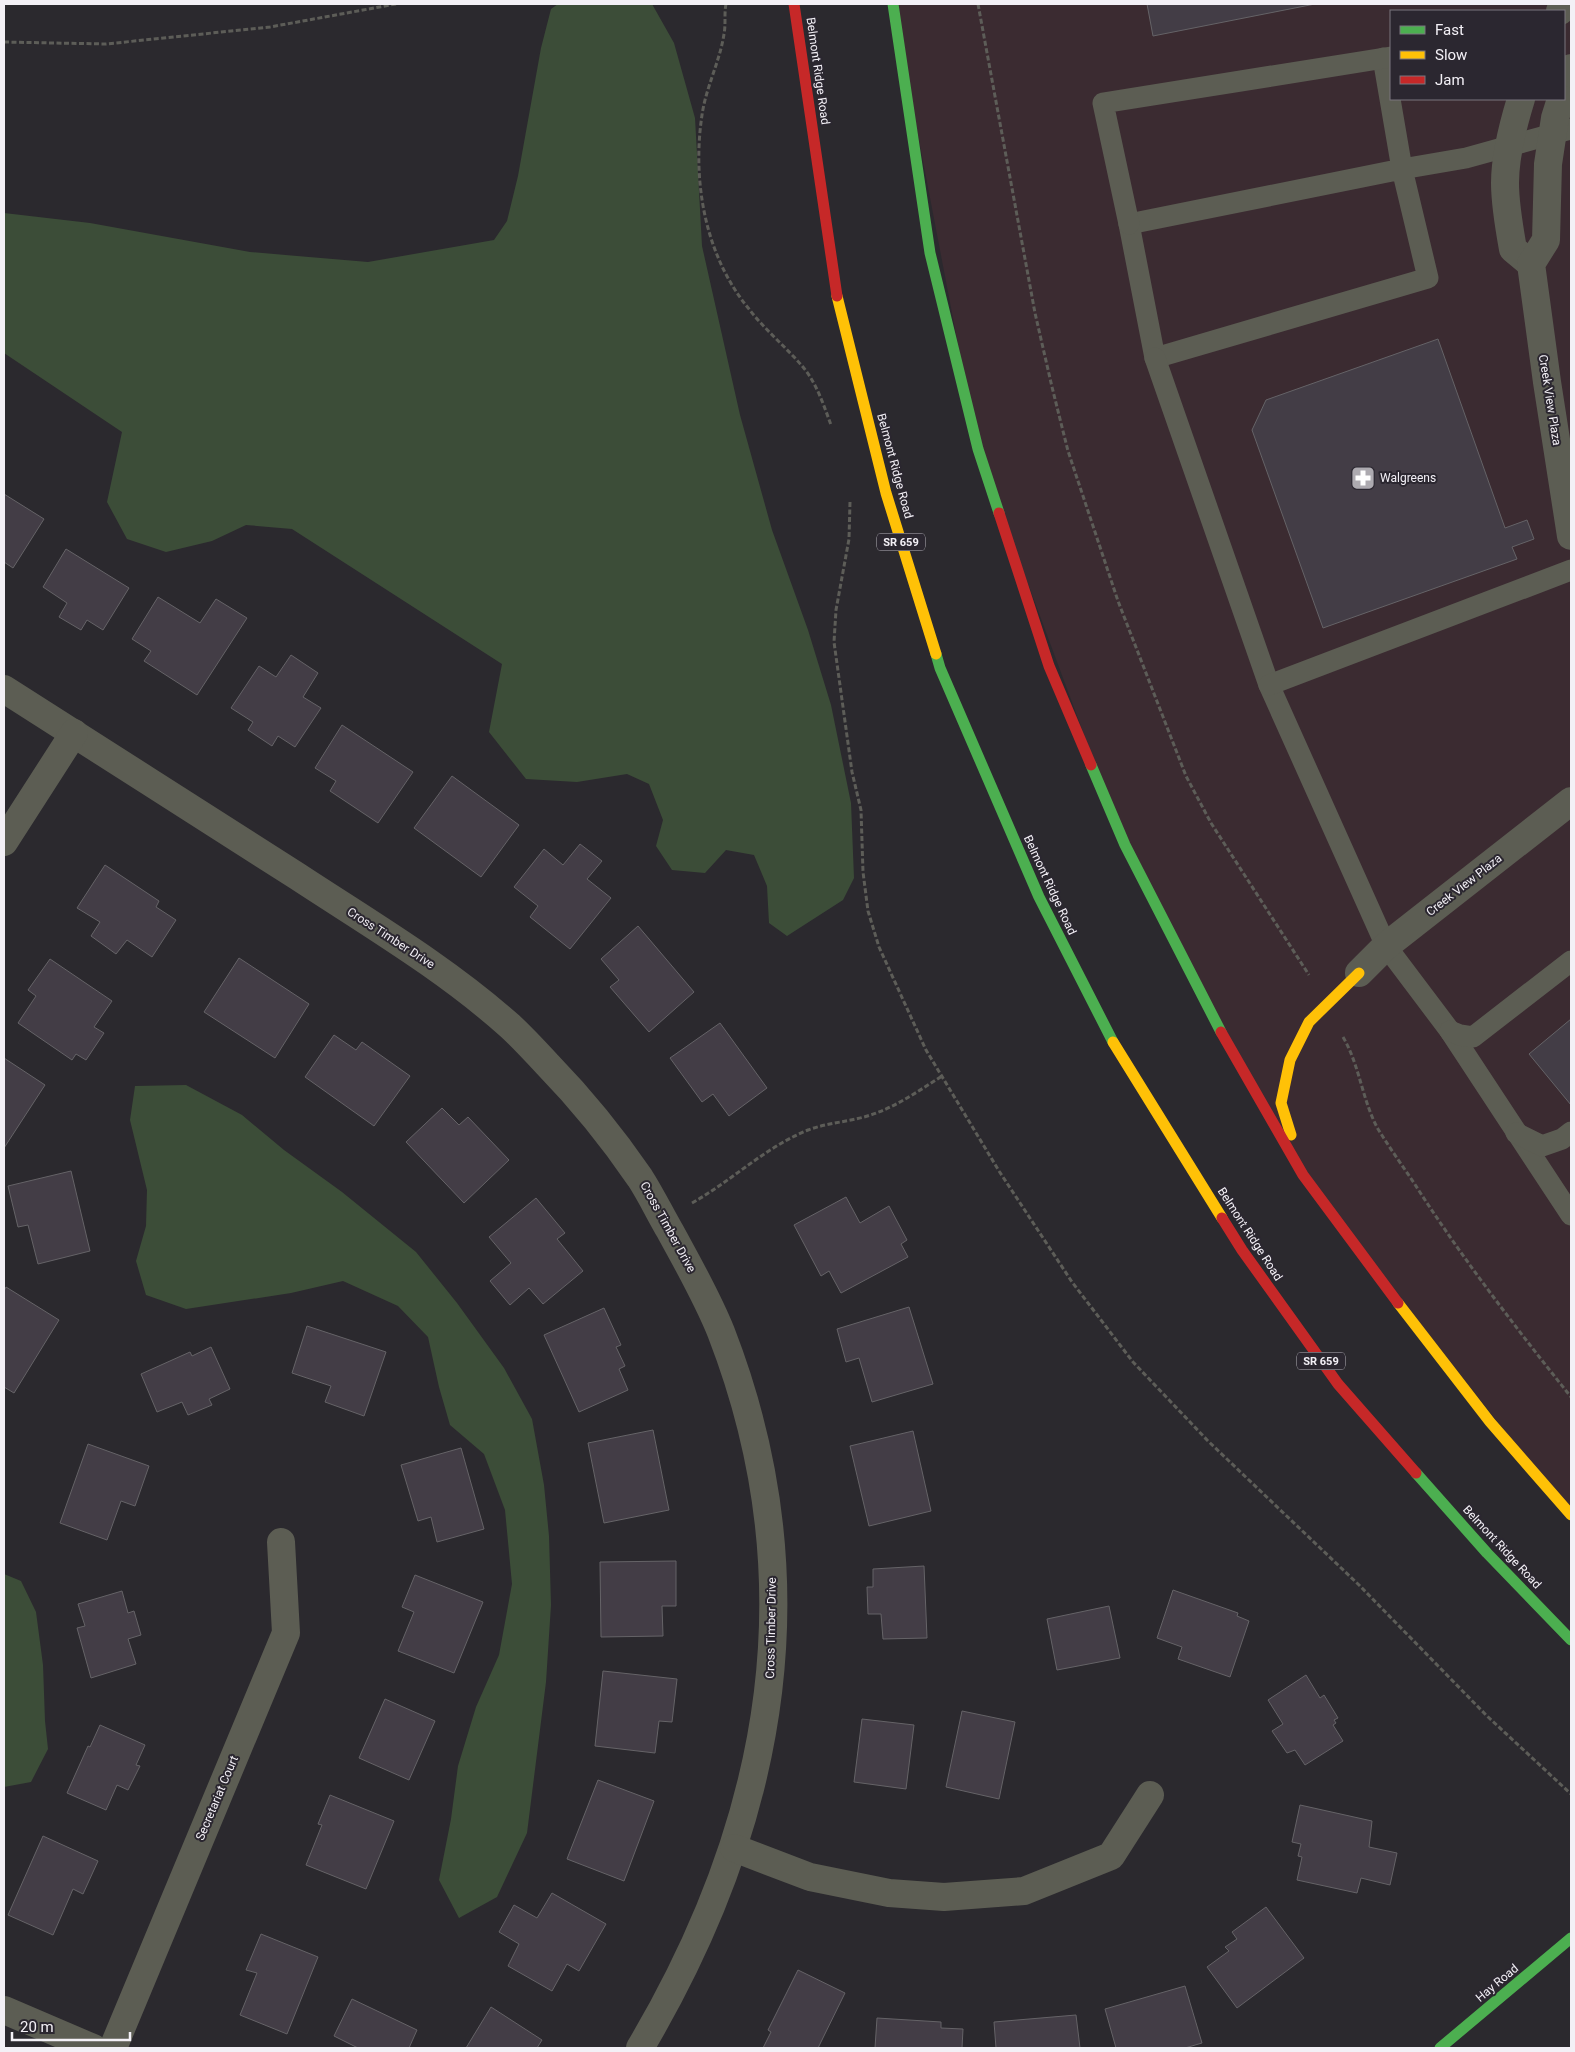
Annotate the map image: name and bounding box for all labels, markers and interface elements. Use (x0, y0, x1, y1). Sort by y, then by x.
legend (1390, 10, 1565, 100)
street label: Belmont Ridge Road (804, 16, 832, 126)
text: Fast (1435, 21, 1464, 39)
text: Slow (1435, 46, 1467, 64)
text: Jam (1435, 71, 1465, 89)
street label: Creek View Plaza (1536, 353, 1564, 447)
street label: Belmont Ridge Road (874, 412, 916, 520)
pharmacy icon: Walgreens (1350, 465, 1376, 491)
place label: Walgreens (1380, 471, 1436, 485)
road number: SR 659 (877, 534, 925, 550)
street label: Belmont Ridge Road (1021, 833, 1079, 937)
street label: Creek View Plaza (1423, 851, 1505, 919)
street label: Cross Timber Drive (345, 905, 437, 971)
street label: Cross Timber Drive (637, 1179, 699, 1275)
street label: Belmont Ridge Road (1215, 1185, 1285, 1283)
road number: SR 659 (1297, 1352, 1345, 1370)
street label: Belmont Ridge Road (1460, 1503, 1544, 1591)
street label: Cross Timber Drive (763, 1577, 779, 1679)
street label: Secretariat Court (193, 1754, 241, 1842)
street label: Hay Road (1473, 1961, 1521, 2005)
scale bar (12, 2010, 130, 2042)
text: 20 m (20, 2018, 54, 2036)

